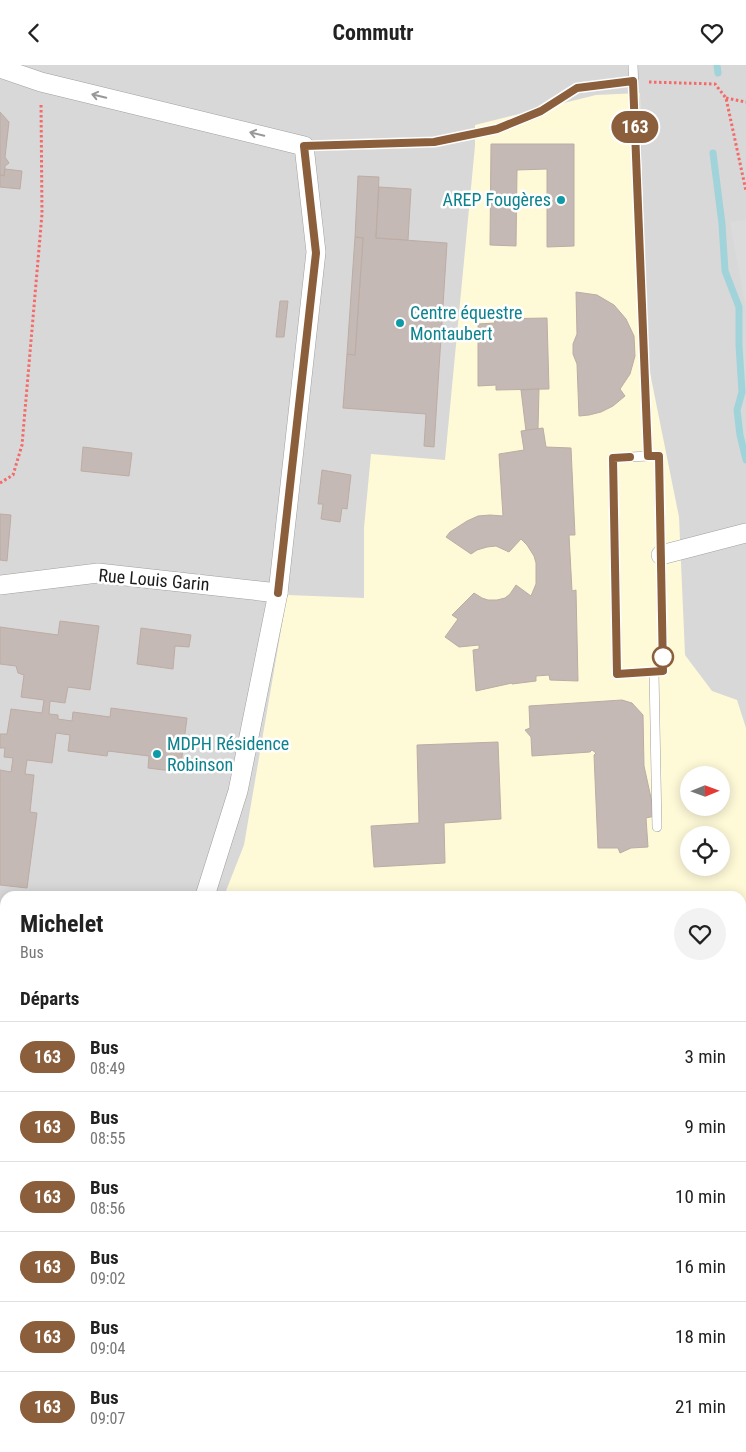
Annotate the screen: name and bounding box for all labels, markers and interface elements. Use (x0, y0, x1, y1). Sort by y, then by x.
icon: back (20, 19, 48, 47)
icon: heart (698, 19, 726, 47)
text: Commutr (333, 20, 413, 45)
one-way arrow (92, 91, 108, 100)
line badge: 163 (606, 111, 664, 143)
text: 163 (621, 116, 649, 137)
one-way arrow (250, 129, 266, 138)
place label: AREP Fougères (443, 189, 551, 210)
marker: AREP Fougères (555, 194, 567, 206)
place label: Centre équestre Montaubert (410, 302, 522, 344)
marker: Centre équestre Montaubert (394, 317, 406, 329)
street label: Rue Louis Garin (98, 564, 210, 595)
unlabelled marker (652, 646, 674, 668)
place label: MDPH Résidence Robinson (167, 733, 289, 775)
marker: MDPH Résidence Robinson (151, 748, 163, 760)
north arrow (680, 766, 730, 816)
map controls (680, 766, 730, 876)
button: locate (680, 826, 730, 876)
button: heart (674, 908, 726, 960)
text: Michelet (20, 910, 103, 938)
text: Bus (20, 943, 44, 962)
text: Départs (20, 987, 79, 1010)
text: Bus (90, 1036, 119, 1059)
text: 3 min (684, 1045, 726, 1068)
text: 163 (34, 1046, 61, 1067)
text: 08:49 (90, 1059, 125, 1078)
text: Bus (90, 1106, 119, 1129)
text: 9 min (684, 1115, 726, 1138)
text: 163 (34, 1116, 61, 1137)
text: 08:55 (90, 1129, 125, 1148)
text: Bus (90, 1176, 119, 1199)
text: 10 min (675, 1185, 726, 1208)
text: 163 (34, 1186, 61, 1207)
text: 08:56 (90, 1199, 125, 1218)
text: Bus (90, 1246, 119, 1269)
text: 16 min (675, 1255, 726, 1278)
text: 163 (34, 1256, 61, 1277)
text: 09:02 (90, 1269, 125, 1288)
text: Bus (90, 1316, 119, 1339)
text: 18 min (675, 1325, 726, 1348)
text: 163 (34, 1326, 61, 1347)
text: 09:04 (90, 1339, 125, 1358)
text: Bus (90, 1386, 119, 1409)
text: 21 min (675, 1395, 726, 1418)
text: 163 (34, 1396, 61, 1417)
text: 09:07 (90, 1409, 125, 1428)

